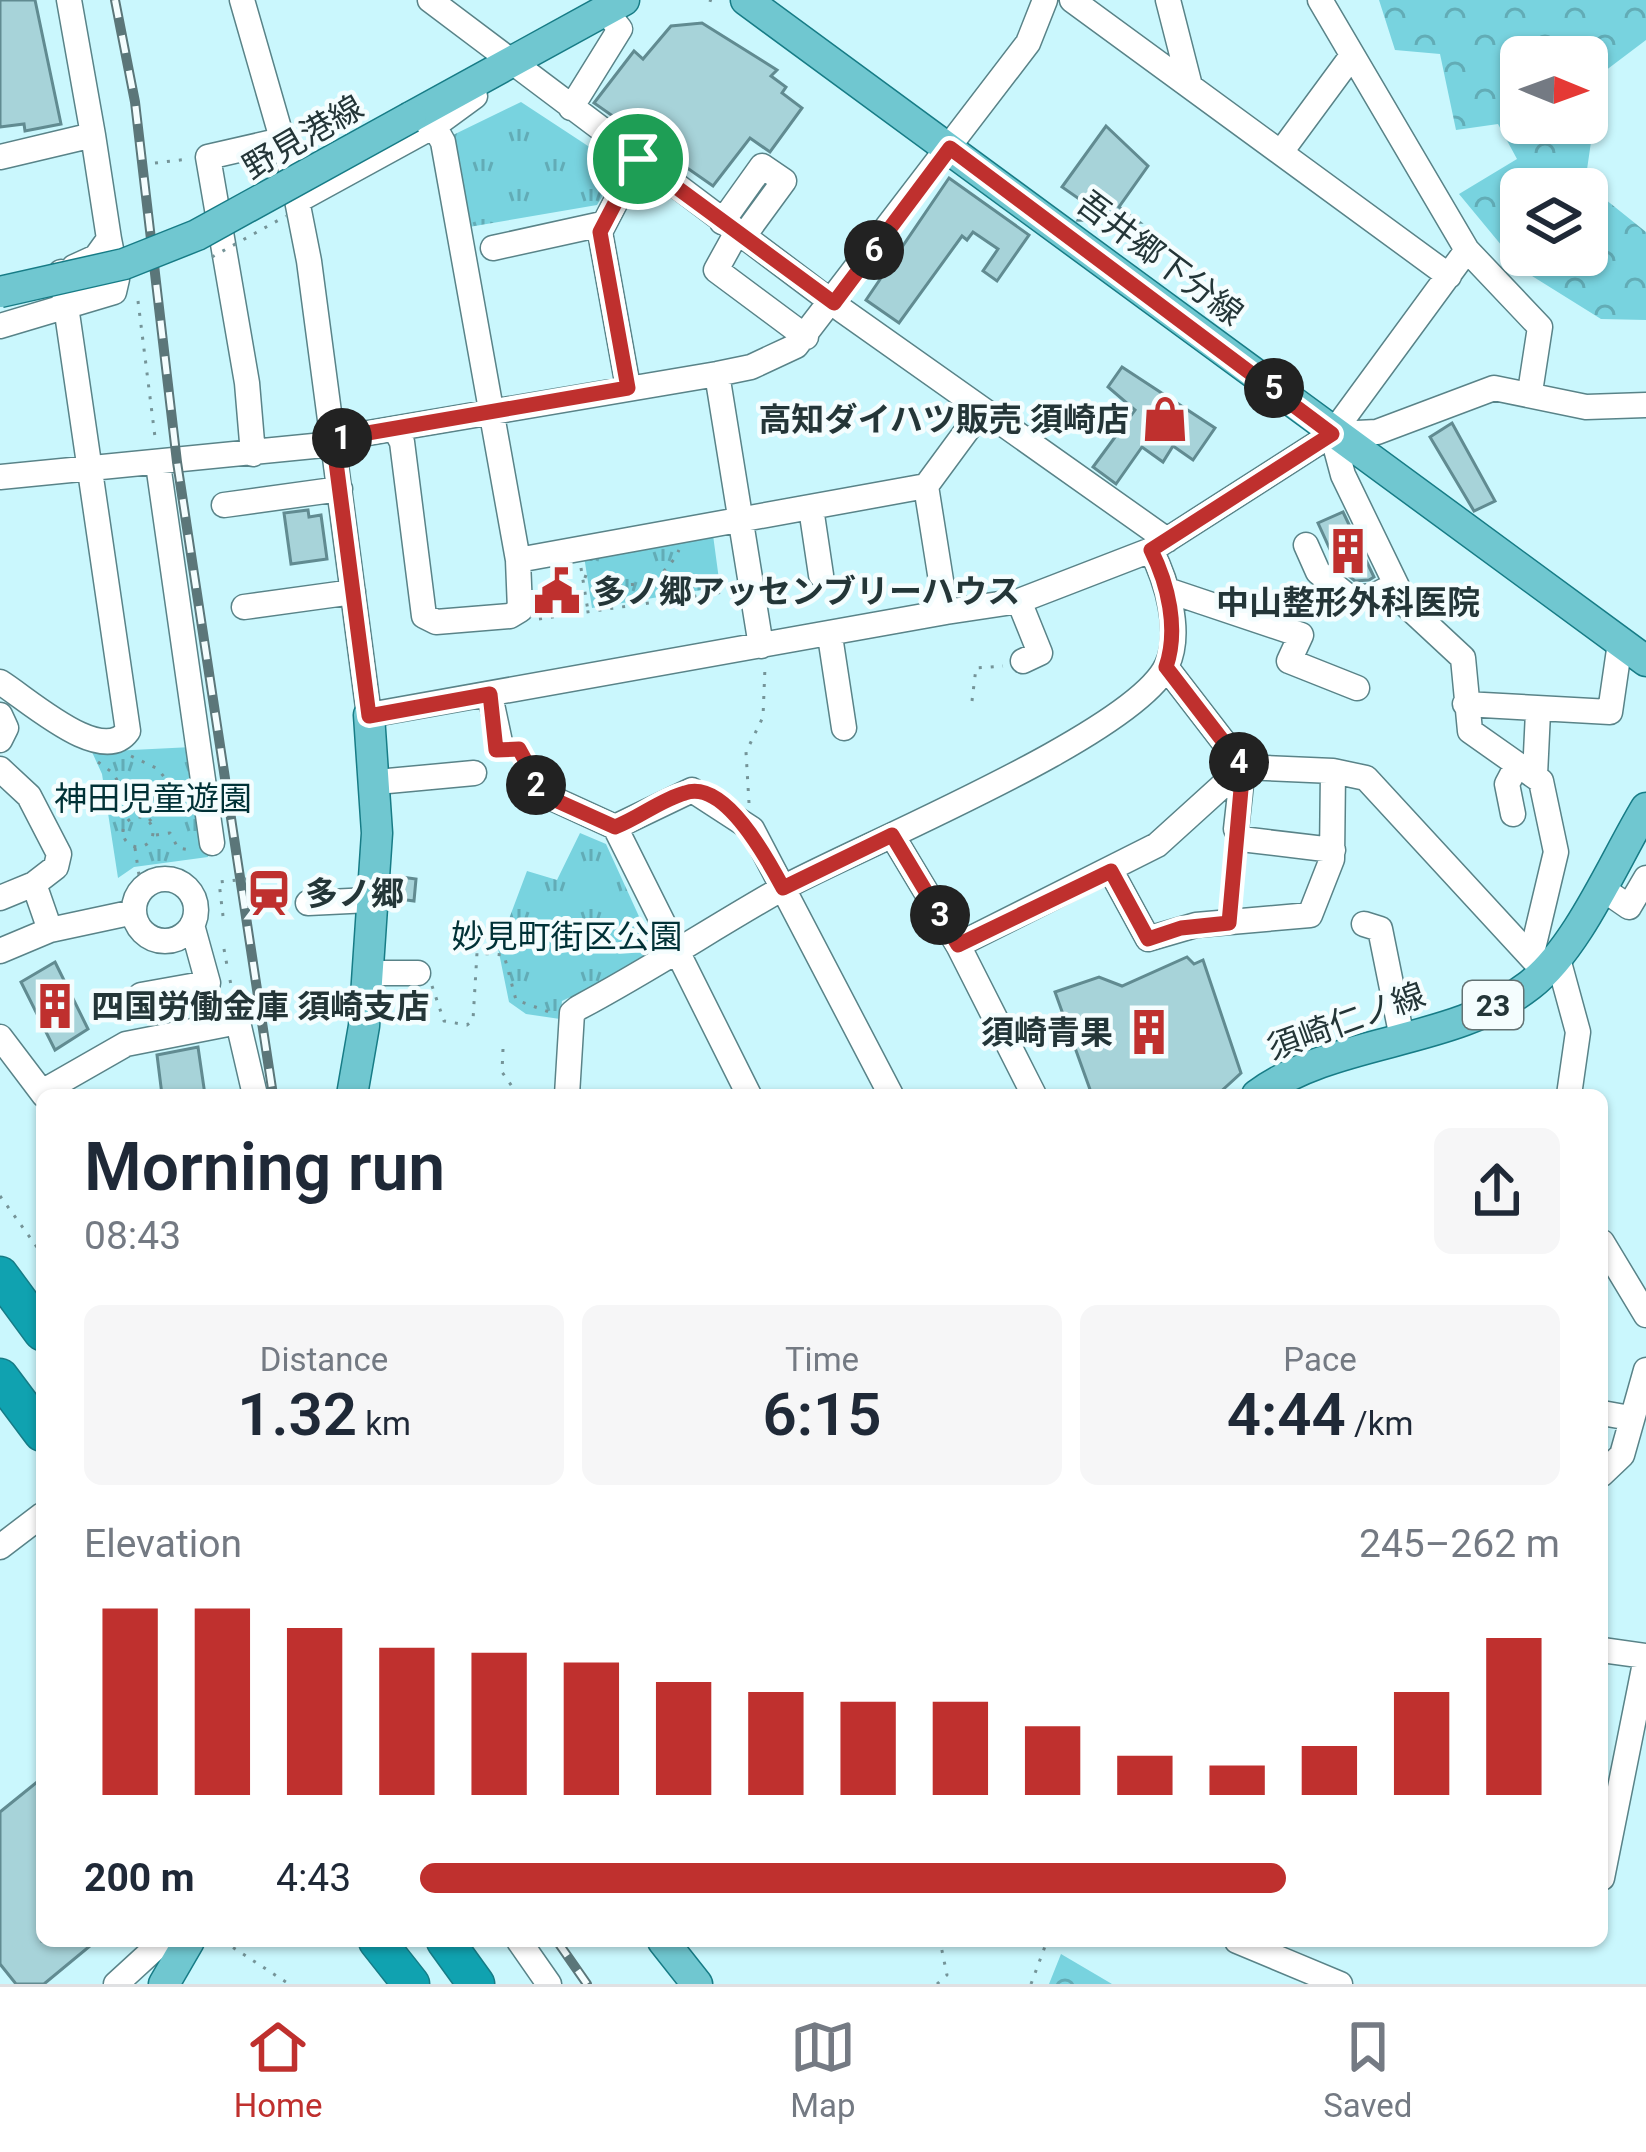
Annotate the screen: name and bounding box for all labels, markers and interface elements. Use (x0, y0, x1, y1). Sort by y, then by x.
north arrow (1500, 36, 1608, 144)
map controls (1500, 36, 1608, 276)
street label: 野見港線 (236, 87, 370, 187)
pin (587, 108, 689, 210)
icon: arrive (605, 126, 671, 192)
button: layers (1500, 168, 1608, 276)
street label: 吾井郷下分線 (1069, 183, 1251, 333)
pin: 6 (844, 220, 904, 280)
text: 6 (865, 230, 883, 269)
pin: 5 (1244, 358, 1304, 418)
text: 5 (1265, 368, 1283, 407)
shop icon: 高知ダイハツ販売 須崎店 (1140, 394, 1190, 444)
place label: 高知ダイハツ販売 須崎店 (758, 400, 1129, 439)
pin: 1 (312, 408, 372, 468)
text: 1 (333, 418, 351, 457)
building icon: 中山整形外科医院 (1323, 526, 1373, 576)
public building icon: 多ノ郷アッセンブリーハウス (532, 566, 582, 616)
place label: 多ノ郷アッセンブリーハウス (593, 572, 1020, 611)
place label: 中山整形外科医院 (1216, 583, 1480, 622)
pin: 4 (1209, 732, 1269, 792)
text: 4 (1230, 742, 1248, 781)
pin: 2 (506, 755, 566, 815)
text: 2 (527, 765, 545, 804)
park label: 神田児童遊園 (54, 779, 252, 818)
station icon: 多ノ郷 (244, 868, 294, 918)
place label: 多ノ郷 (305, 874, 404, 913)
pin: 3 (910, 885, 970, 945)
text: 3 (931, 895, 949, 934)
park label: 妙見町街区公園 (452, 917, 683, 956)
street label: 須崎仁ノ線 (1262, 974, 1430, 1068)
building icon: 四国労働金庫 須崎支店 (30, 981, 80, 1031)
road number: 23 (1463, 981, 1523, 1029)
place label: 四国労働金庫 須崎支店 (91, 987, 429, 1026)
building icon: 須崎青果 (1124, 1007, 1174, 1057)
place label: 須崎青果 (981, 1013, 1113, 1052)
button: share (1434, 1128, 1560, 1254)
text: Morning run (84, 1129, 445, 1206)
text: 08:43 (84, 1213, 181, 1259)
text: Distance (260, 1340, 388, 1379)
text: Time (785, 1340, 859, 1379)
text: Pace (1283, 1340, 1357, 1379)
text: 1.32 (237, 1379, 357, 1450)
text: 6:15 (762, 1379, 882, 1450)
text: 4:44 (1227, 1379, 1346, 1450)
text: km (357, 1404, 411, 1443)
text: /km (1346, 1404, 1413, 1443)
text: Elevation (84, 1521, 242, 1567)
text: 245–262 m (1359, 1521, 1560, 1567)
text: 200 m (84, 1855, 195, 1901)
text: 4:43 (276, 1855, 351, 1901)
tab: Home (234, 2014, 322, 2125)
tab: Map (790, 2014, 856, 2125)
tab: Saved (1323, 2014, 1412, 2125)

